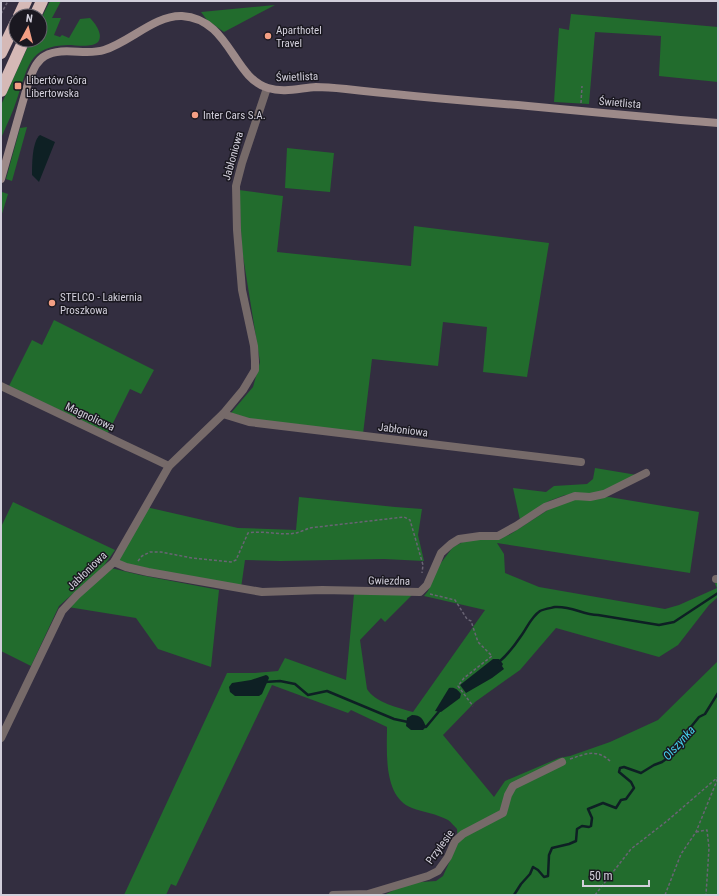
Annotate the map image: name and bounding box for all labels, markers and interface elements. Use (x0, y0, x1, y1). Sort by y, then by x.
north arrow (8, 8, 48, 48)
text: N (25, 12, 34, 25)
place label: Aparthotel Travel (276, 24, 322, 50)
marker: Aparthotel Travel (263, 31, 273, 41)
street label: Świetlista (276, 70, 318, 84)
place label: Libertów Góra Libertowska (26, 74, 87, 100)
marker: Libertów Góra Libertowska (13, 81, 23, 91)
street label: Świetlista (598, 95, 642, 111)
place label: Inter Cars S.A. (203, 109, 266, 122)
marker: Inter Cars S.A. (190, 110, 200, 120)
street label: Jabłoniowa (220, 130, 246, 182)
place label: STELCO - Lakiernia Proszkowa (60, 291, 142, 317)
marker: STELCO - Lakiernia Proszkowa (47, 298, 57, 308)
street label: Magnoliowa (63, 400, 117, 434)
street label: Jabłoniowa (377, 420, 429, 440)
street label: Jabłoniowa (64, 549, 110, 593)
street label: Gwiezdna (368, 574, 410, 588)
water label: Olszynka (660, 723, 698, 763)
street label: Przylesie (423, 827, 457, 867)
scale bar (583, 862, 649, 888)
text: 50 m (589, 869, 613, 883)

